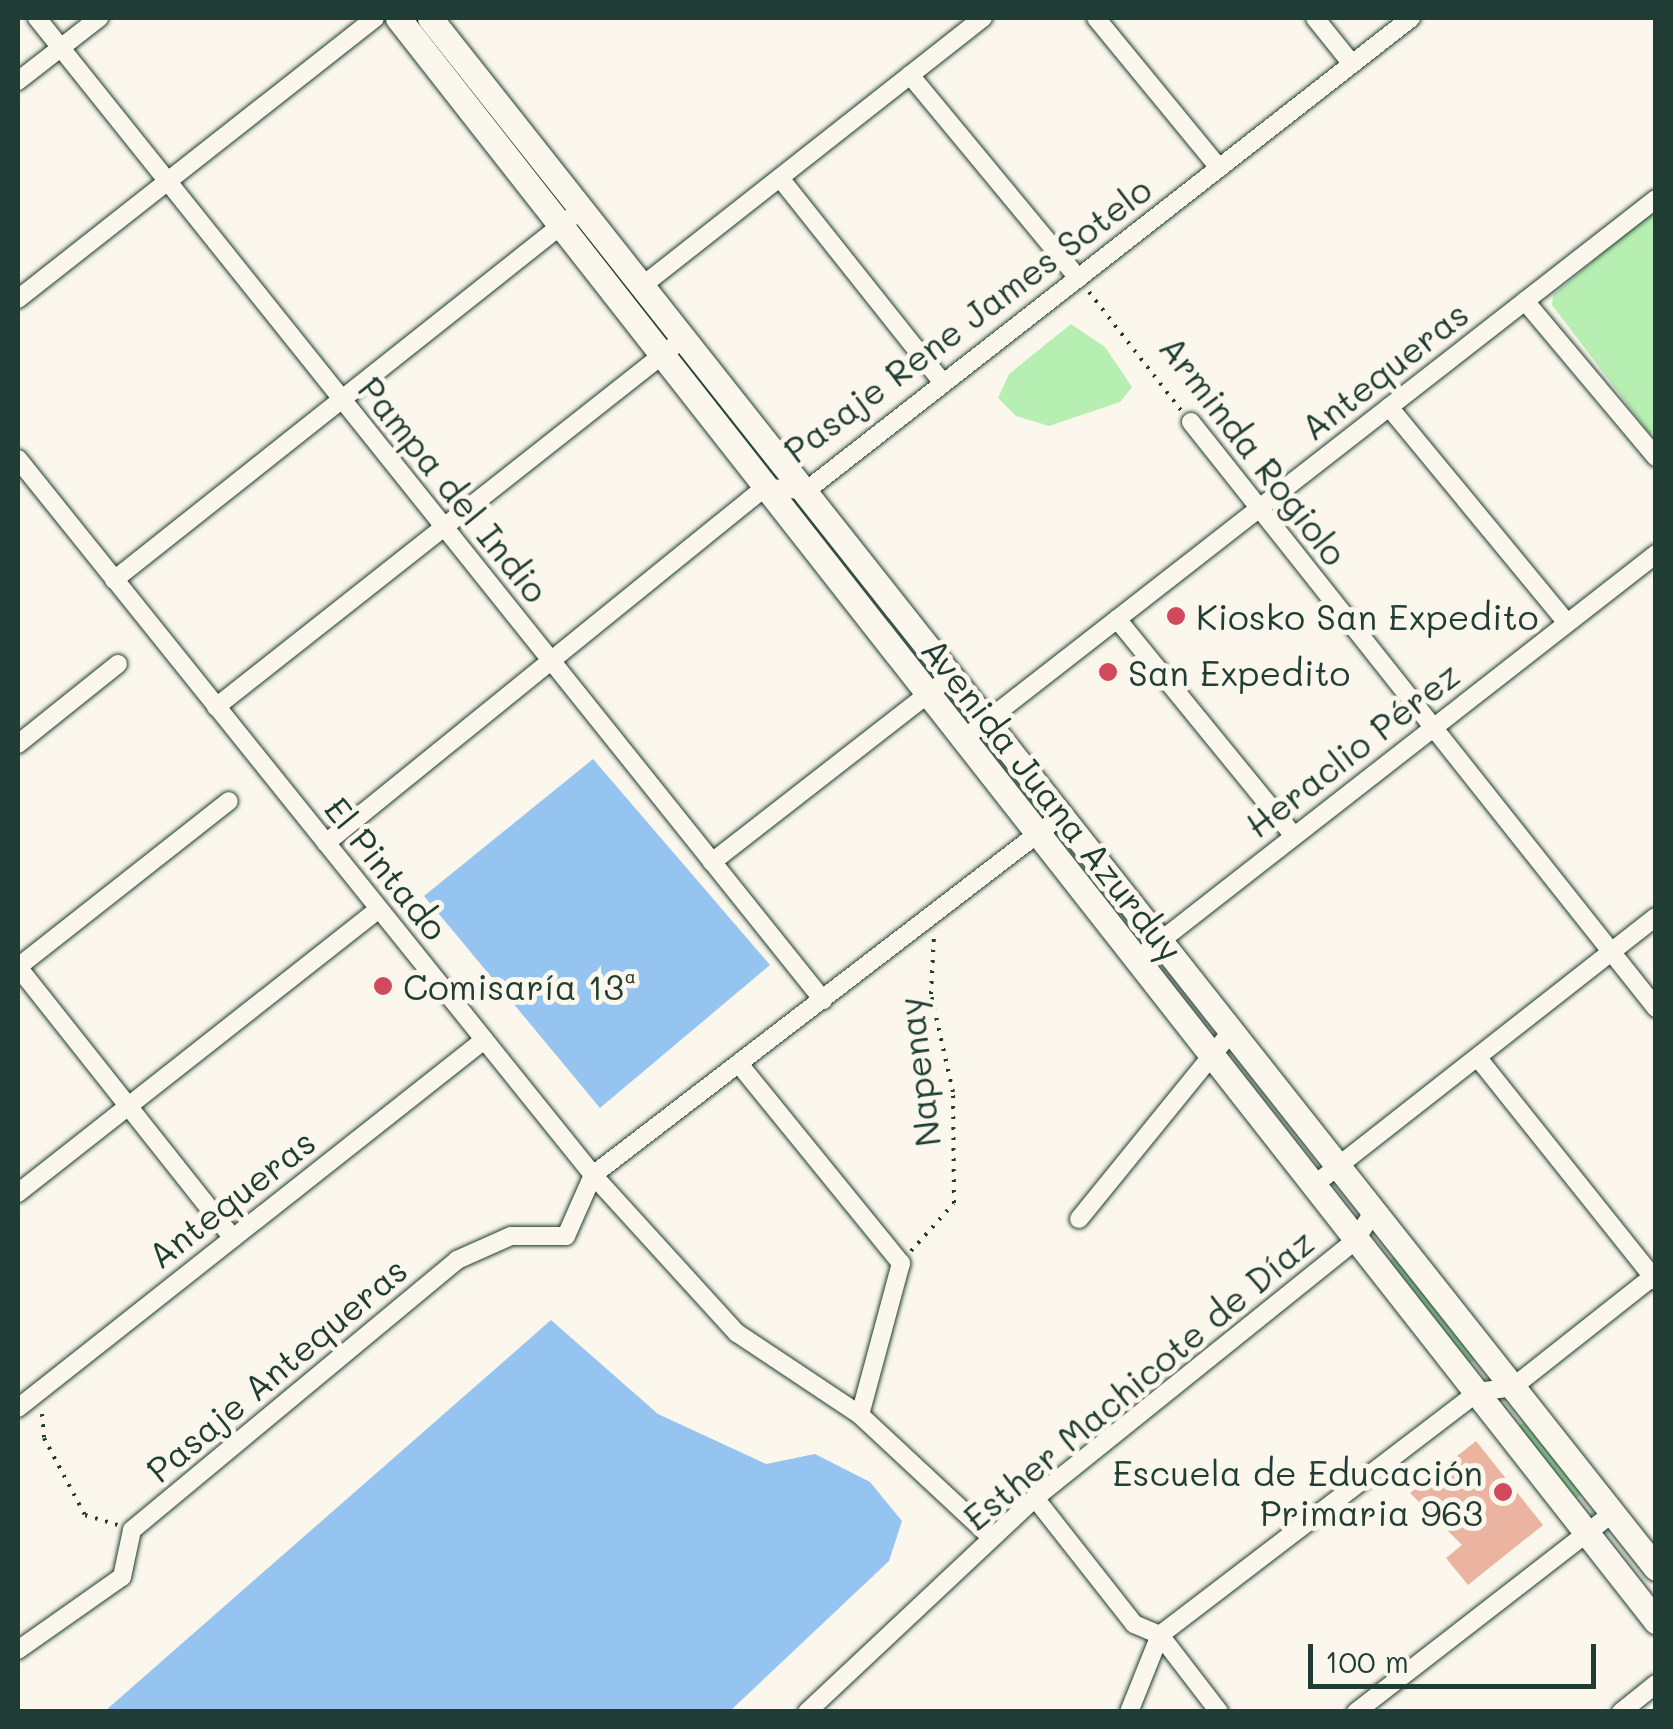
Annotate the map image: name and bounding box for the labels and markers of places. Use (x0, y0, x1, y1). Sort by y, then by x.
place label: Kiosko San Expedito (1196, 595, 1539, 637)
marker: Kiosko San Expedito (1165, 605, 1187, 627)
place label: San Expedito (1128, 651, 1350, 693)
marker: San Expedito (1097, 661, 1119, 683)
place label: Comisaría 13ª (403, 965, 636, 1007)
marker: Comisaría 13ª (372, 975, 394, 997)
place label: Escuela de Educación Primaria 963 (1112, 1451, 1483, 1533)
marker: Escuela de Educación Primaria 963 (1492, 1481, 1514, 1503)

